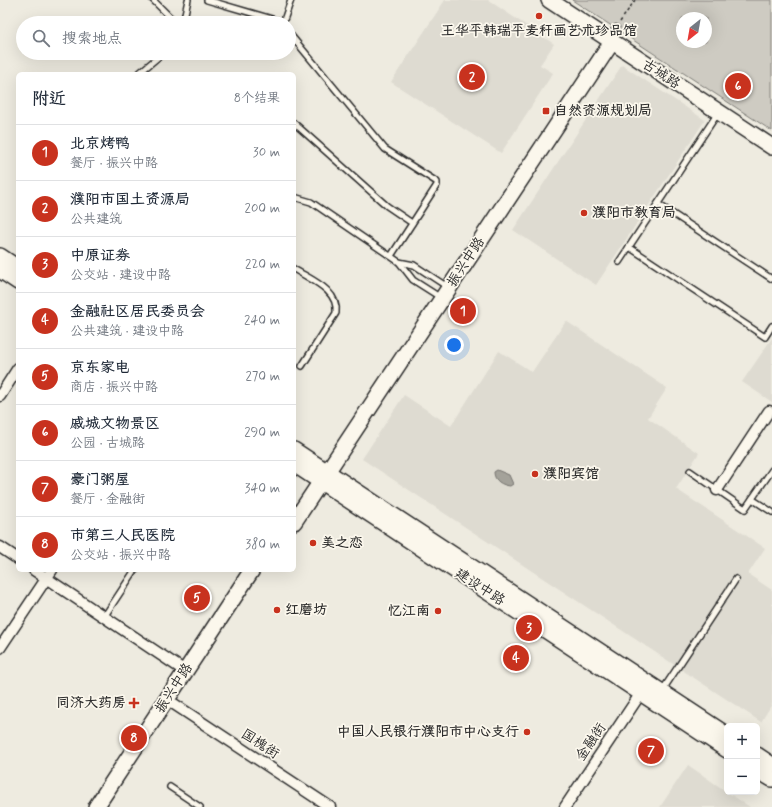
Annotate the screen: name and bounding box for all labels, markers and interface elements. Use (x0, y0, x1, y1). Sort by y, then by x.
marker: 王华平韩瑞平麦秆画艺术珍品馆 (534, 11, 544, 21)
north arrow (676, 12, 712, 48)
search box (16, 16, 296, 60)
place label: 王华平韩瑞平麦秆画艺术珍品馆 (441, 22, 637, 40)
icon: search (30, 27, 52, 49)
text: 搜索地点 (62, 29, 122, 49)
street label: 古城路 (638, 55, 684, 93)
pin: 2 (459, 62, 485, 92)
pin: 6 (725, 71, 751, 101)
text: 附近 (32, 88, 66, 110)
text: 8个结果 (234, 90, 280, 107)
place label: 自然资源规划局 (554, 102, 652, 120)
marker: 自然资源规划局 (541, 106, 551, 116)
text: 北京烤鸭 (70, 134, 130, 154)
text: 1 (42, 144, 48, 161)
text: 30 m (253, 144, 280, 161)
text: 餐厅 · 振兴中路 (70, 155, 158, 172)
text: 濮阳市国土资源局 (70, 190, 190, 210)
text: 2 (42, 200, 48, 217)
text: 200 m (245, 200, 280, 217)
place label: 濮阳市教育局 (592, 204, 676, 222)
marker: 濮阳市教育局 (579, 208, 589, 218)
text: 公共建筑 (70, 211, 122, 228)
street label: 振兴中路 (443, 234, 489, 290)
text: 中原证券 (70, 246, 130, 266)
text: 3 (42, 256, 48, 273)
text: 220 m (245, 256, 280, 273)
text: 公交站 · 建设中路 (70, 267, 171, 284)
pin: 1 (450, 296, 476, 326)
text: 金融社区居民委员会 (70, 302, 205, 322)
text: 4 (41, 312, 49, 329)
text: 240 m (244, 312, 280, 329)
text: 公共建筑 · 建设中路 (70, 323, 184, 340)
your location (444, 335, 464, 355)
text: 京东家电 (70, 358, 130, 378)
text: 5 (41, 368, 49, 385)
text: 270 m (245, 368, 280, 385)
text: 商店 · 振兴中路 (70, 379, 158, 396)
text: 戚城文物景区 (70, 414, 160, 434)
text: 6 (42, 424, 48, 441)
text: 290 m (244, 424, 280, 441)
text: 公园 · 古城路 (70, 435, 145, 452)
place label: 濮阳宾馆 (543, 465, 599, 483)
marker: 濮阳宾馆 (530, 469, 540, 479)
text: 豪门粥屋 (70, 470, 130, 490)
text: 7 (41, 480, 49, 497)
text: 340 m (245, 480, 280, 497)
text: 餐厅 · 金融街 (70, 491, 145, 508)
text: 市第三人民医院 (70, 526, 175, 546)
place label: 美之恋 (321, 534, 363, 552)
text: 8 (41, 536, 49, 553)
text: 380 m (245, 536, 280, 553)
marker: 美之恋 (308, 538, 318, 548)
text: 公交站 · 振兴中路 (70, 547, 171, 564)
street label: 建设中路 (452, 564, 508, 610)
pin: 5 (184, 583, 210, 613)
place label: 红磨坊 (285, 601, 327, 619)
place label: 忆江南 (388, 602, 430, 620)
marker: 红磨坊 (272, 605, 282, 615)
marker: 忆江南 (433, 606, 443, 616)
pin: 3 (516, 613, 542, 643)
pin: 4 (503, 643, 529, 673)
street label: 振兴中路 (151, 660, 197, 716)
place label: 同济大药房 (56, 694, 126, 712)
marker: 同济大药房 (129, 698, 139, 708)
street label: 金融街 (572, 720, 610, 764)
pin: 8 (121, 723, 147, 753)
place label: 中国人民银行濮阳市中心支行 (337, 723, 519, 741)
map controls (724, 723, 760, 795)
button: + (724, 723, 760, 759)
street label: 国槐街 (237, 725, 283, 763)
marker: 中国人民银行濮阳市中心支行 (522, 727, 532, 737)
pin: 7 (638, 736, 664, 766)
button: − (724, 759, 760, 795)

